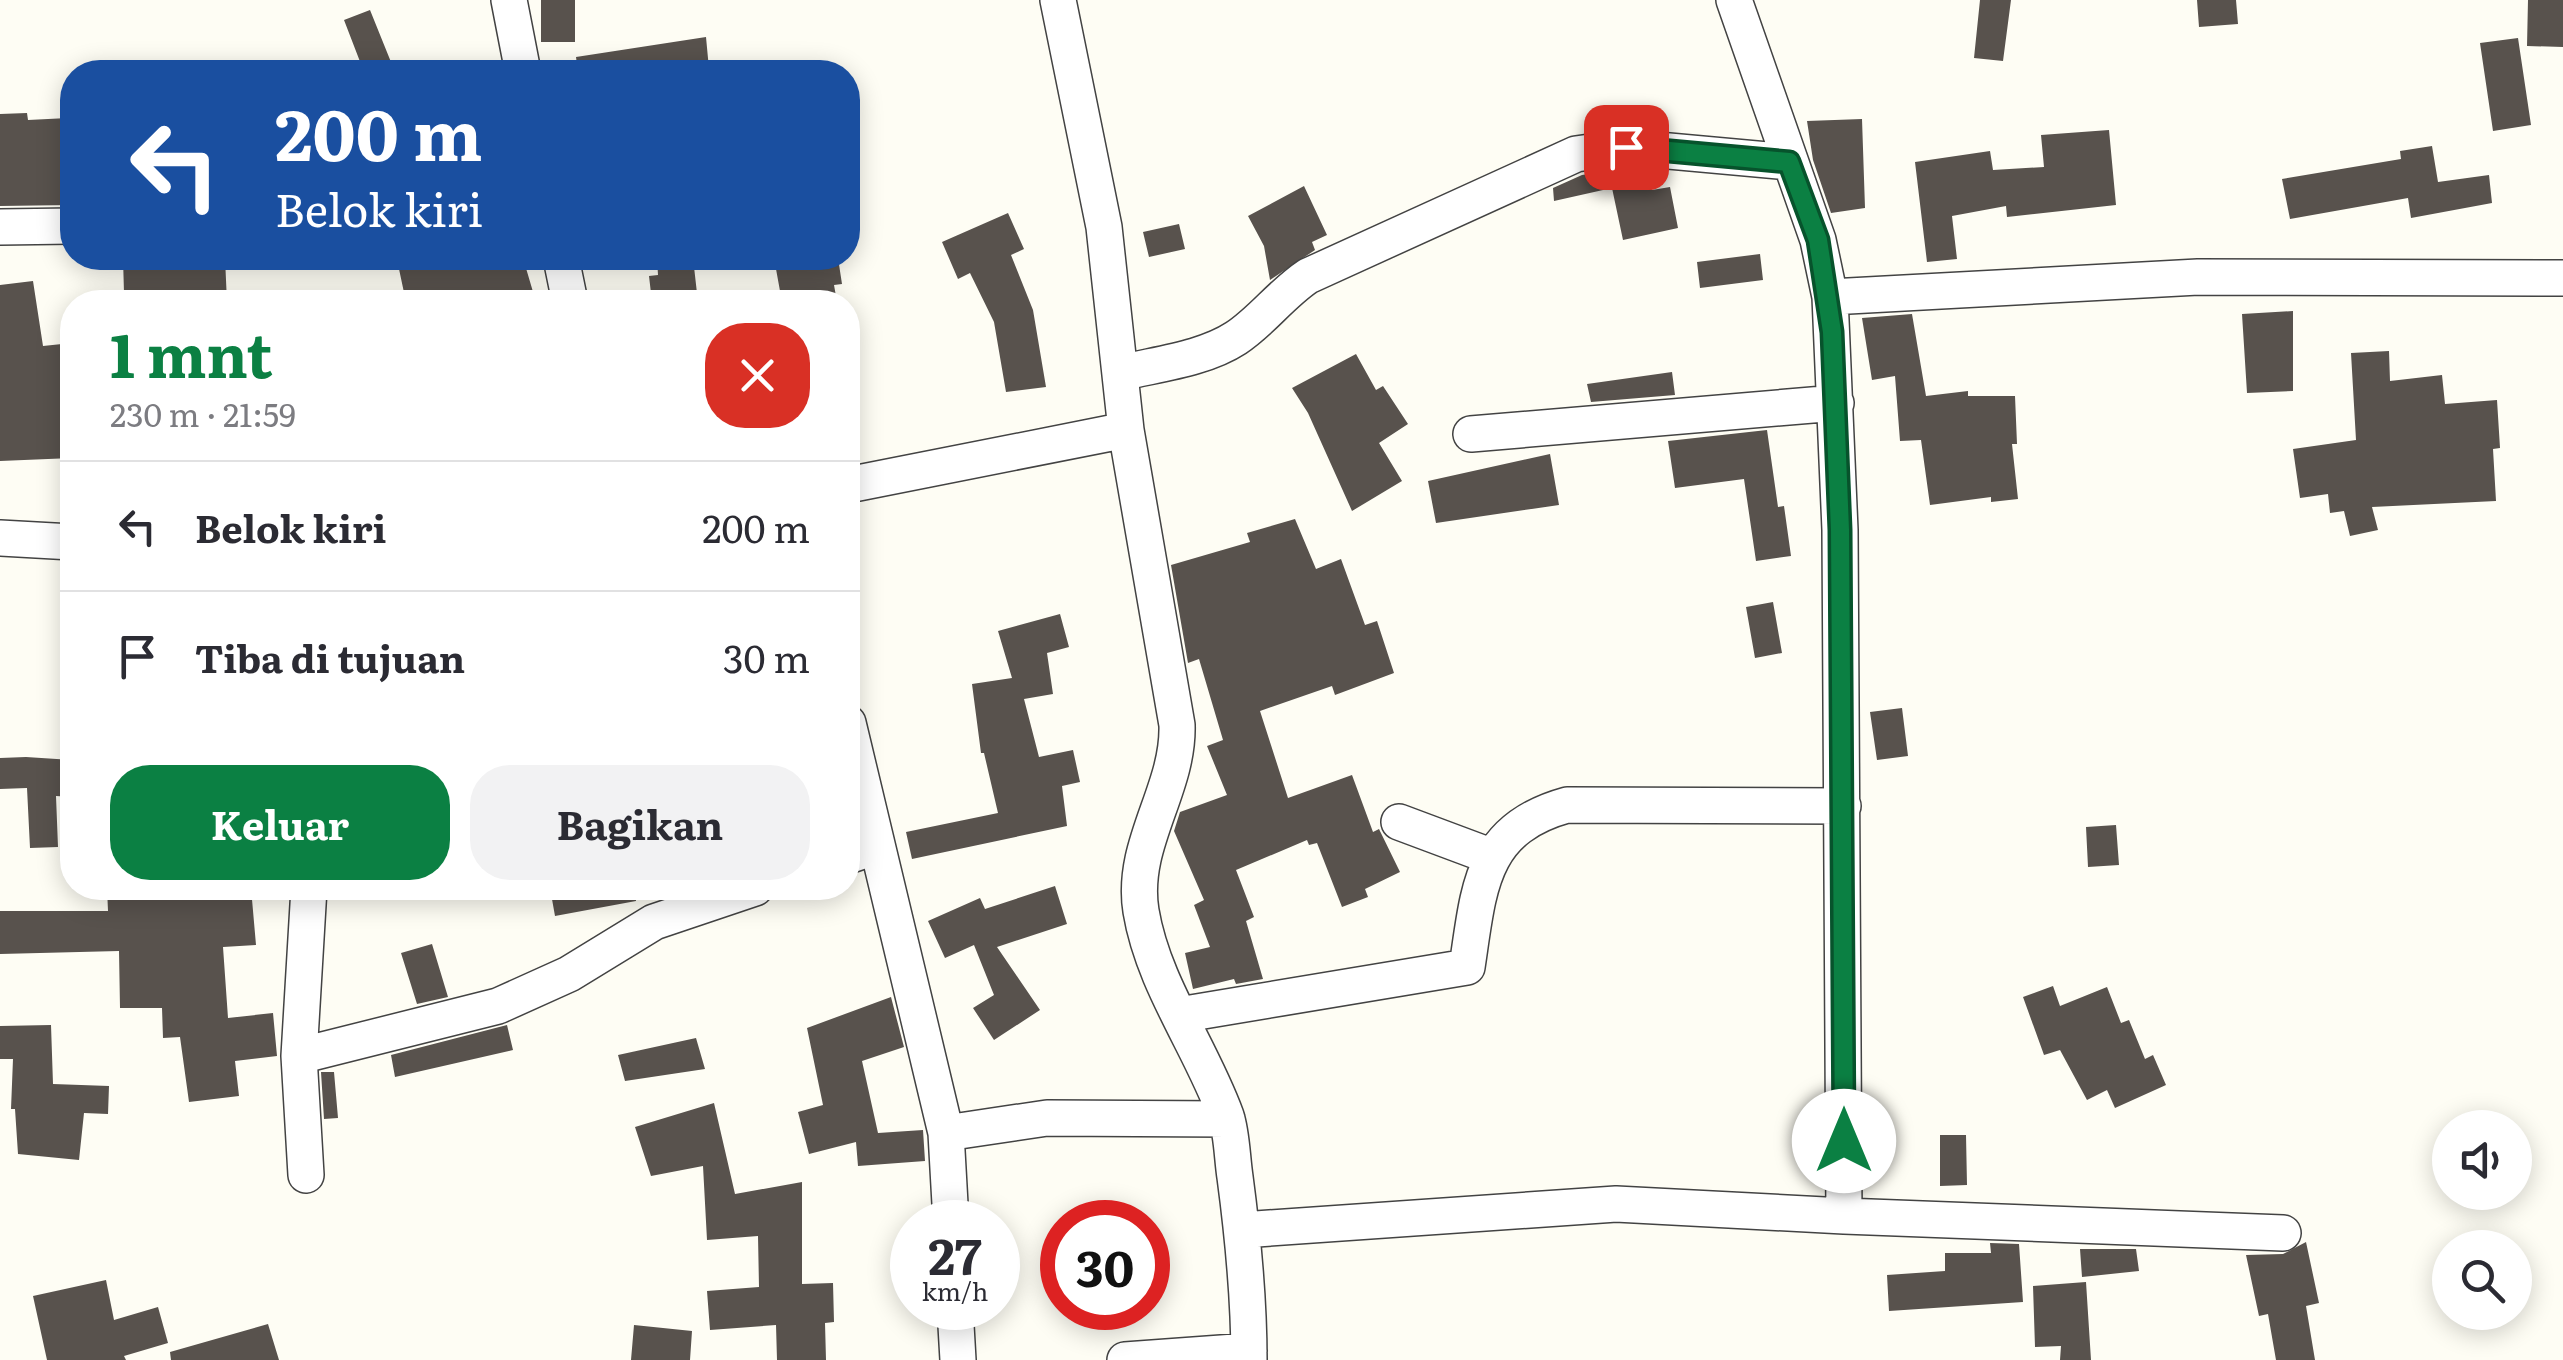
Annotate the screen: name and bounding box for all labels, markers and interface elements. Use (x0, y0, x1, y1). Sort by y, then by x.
text: 200 m (275, 79, 483, 183)
icon: left (110, 100, 240, 230)
pin (1584, 105, 1669, 190)
icon: arrive (1599, 120, 1654, 175)
text: Belok kiri (275, 174, 483, 241)
text: 1 mnt (110, 307, 273, 396)
button: close (705, 323, 810, 428)
text: 230 m · 21:59 (110, 389, 296, 437)
text: Belok kiri (195, 498, 386, 555)
text: 200 m (702, 498, 810, 555)
icon: left (110, 499, 165, 554)
text: Tiba di tujuan (195, 628, 465, 685)
text: 30 m (723, 628, 810, 685)
icon: arrive (110, 629, 165, 684)
button: Keluar (110, 765, 450, 880)
button: Bagikan (470, 765, 810, 880)
position arrow (1792, 1089, 1896, 1193)
map controls (2432, 1110, 2532, 1330)
button: sound (2432, 1110, 2532, 1210)
speed limit sign: 30 (1040, 1200, 1170, 1330)
text: 27 (928, 1216, 982, 1290)
button: search (2432, 1230, 2532, 1330)
text: km/h (922, 1272, 988, 1309)

